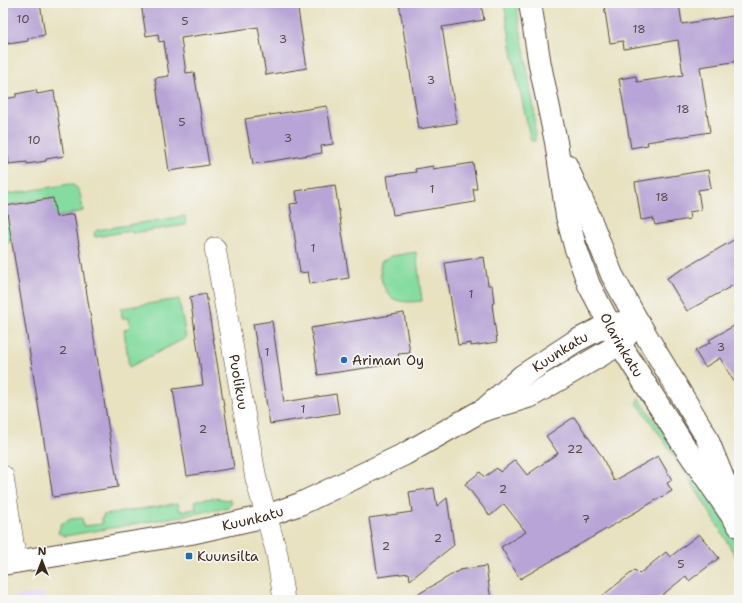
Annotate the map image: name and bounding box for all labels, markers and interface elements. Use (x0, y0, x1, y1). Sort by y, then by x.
house number: 10 (16, 11, 30, 27)
house number: 5 (181, 13, 189, 29)
house number: 18 (632, 21, 646, 37)
house number: 3 (279, 31, 287, 47)
house number: 3 (427, 72, 435, 88)
house number: 18 (676, 101, 690, 117)
house number: 5 (178, 114, 186, 130)
house number: 3 (284, 130, 292, 146)
house number: 10 (27, 132, 41, 148)
house number: 1 (429, 181, 435, 197)
house number: 18 (655, 189, 669, 205)
house number: 1 (310, 240, 316, 256)
house number: 1 (468, 286, 474, 302)
street label: Olarinkatu (596, 310, 648, 380)
street label: Kuunkatu (529, 327, 591, 376)
house number: 3 (717, 339, 725, 355)
house number: 2 (59, 342, 67, 358)
house number: 1 (264, 344, 270, 360)
place label: Ariman Oy (352, 351, 424, 369)
street label: Puolikuu (225, 353, 253, 411)
marker: Ariman Oy (339, 355, 349, 365)
house number: 1 (300, 401, 306, 417)
house number: 2 (199, 421, 207, 437)
house number: 22 (567, 441, 583, 457)
house number: 2 (499, 481, 507, 497)
street label: Kuunkatu (220, 502, 286, 535)
house number: 7 (582, 511, 590, 527)
house number: 2 (434, 530, 442, 546)
house number: 2 (382, 538, 390, 554)
north arrow (22, 541, 62, 581)
text: N (38, 544, 47, 559)
place label: Kuunsilta (197, 547, 259, 565)
marker: Kuunsilta (184, 551, 194, 561)
house number: 5 (677, 556, 685, 572)

